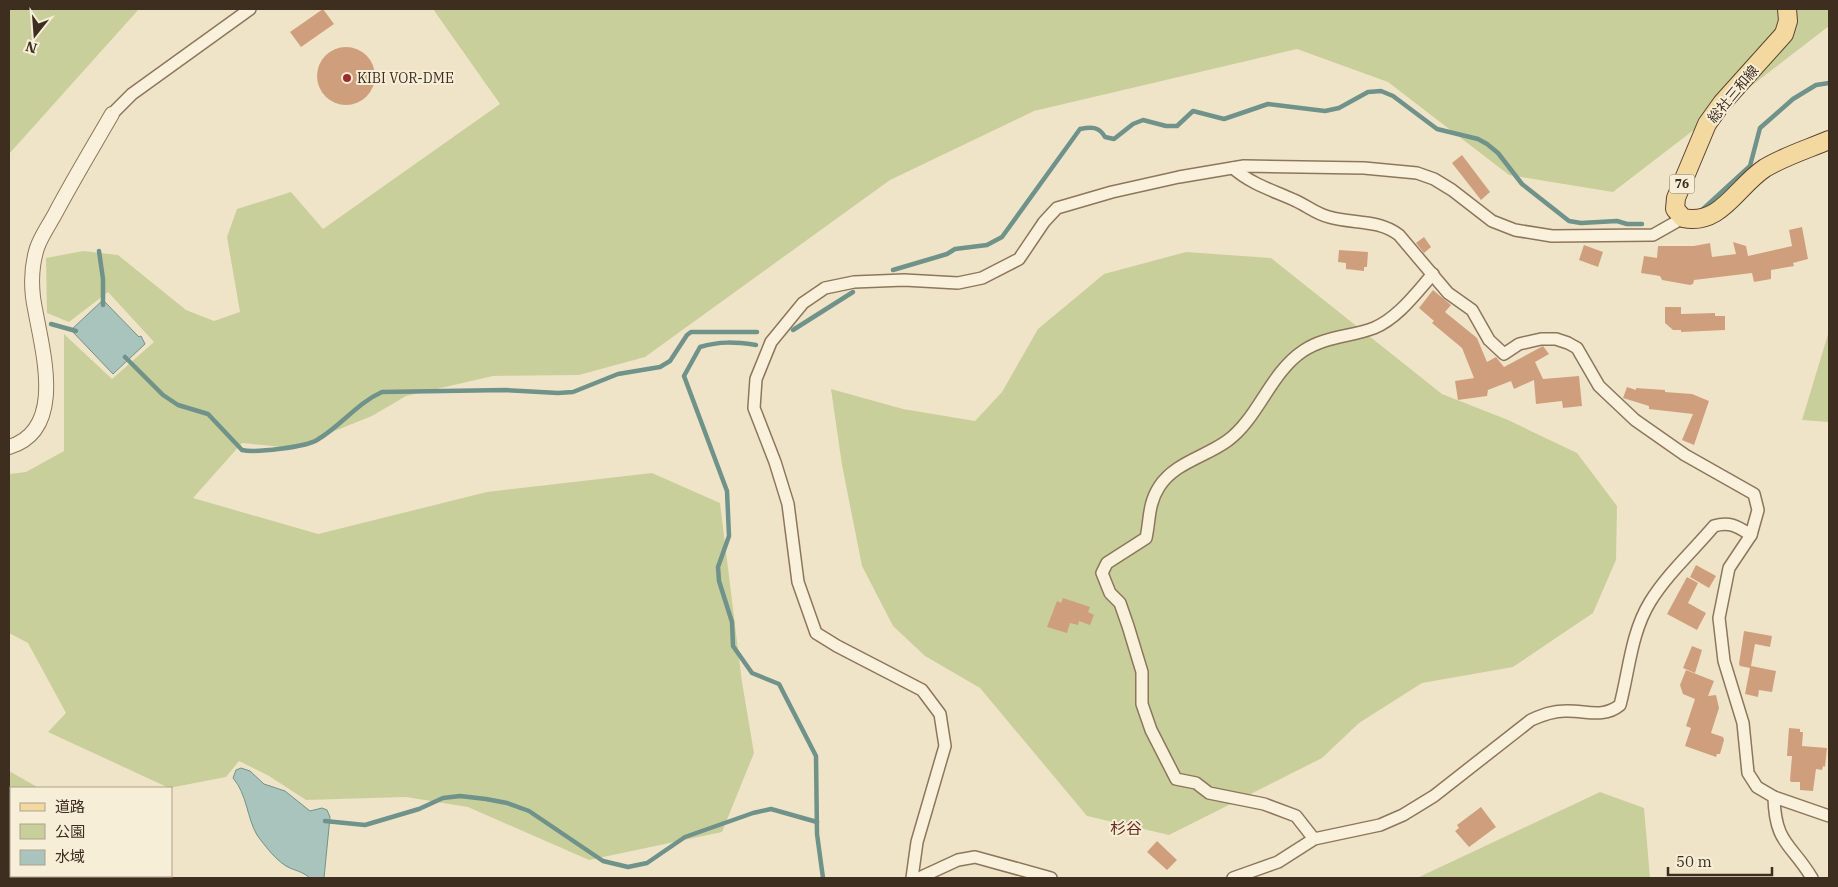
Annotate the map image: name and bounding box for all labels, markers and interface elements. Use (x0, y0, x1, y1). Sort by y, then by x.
north arrow (10, 10, 60, 60)
text: N (23, 37, 39, 58)
street label: 総社三和線 (1704, 61, 1762, 127)
place label: KIBI VOR-DME (357, 69, 454, 87)
marker: KIBI VOR-DME (341, 72, 353, 84)
road number: 76 (1670, 174, 1694, 193)
legend (10, 787, 172, 877)
text: 道路 (55, 797, 85, 816)
district label: 杉谷 (1110, 818, 1142, 838)
text: 公園 (55, 822, 85, 841)
scale bar (1668, 844, 1772, 876)
text: 水域 (55, 847, 85, 866)
text: 50 m (1676, 852, 1712, 871)

